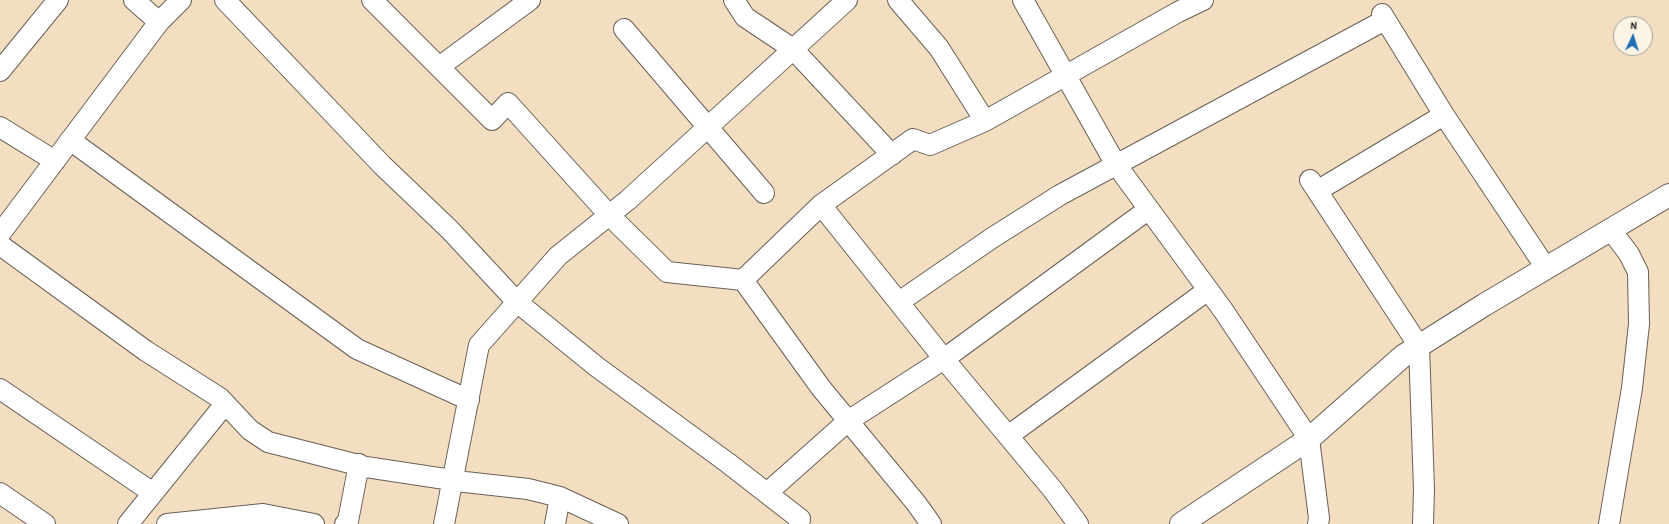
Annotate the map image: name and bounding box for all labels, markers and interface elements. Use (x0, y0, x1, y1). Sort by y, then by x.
north arrow (1613, 16, 1653, 56)
text: N (1630, 18, 1637, 32)

